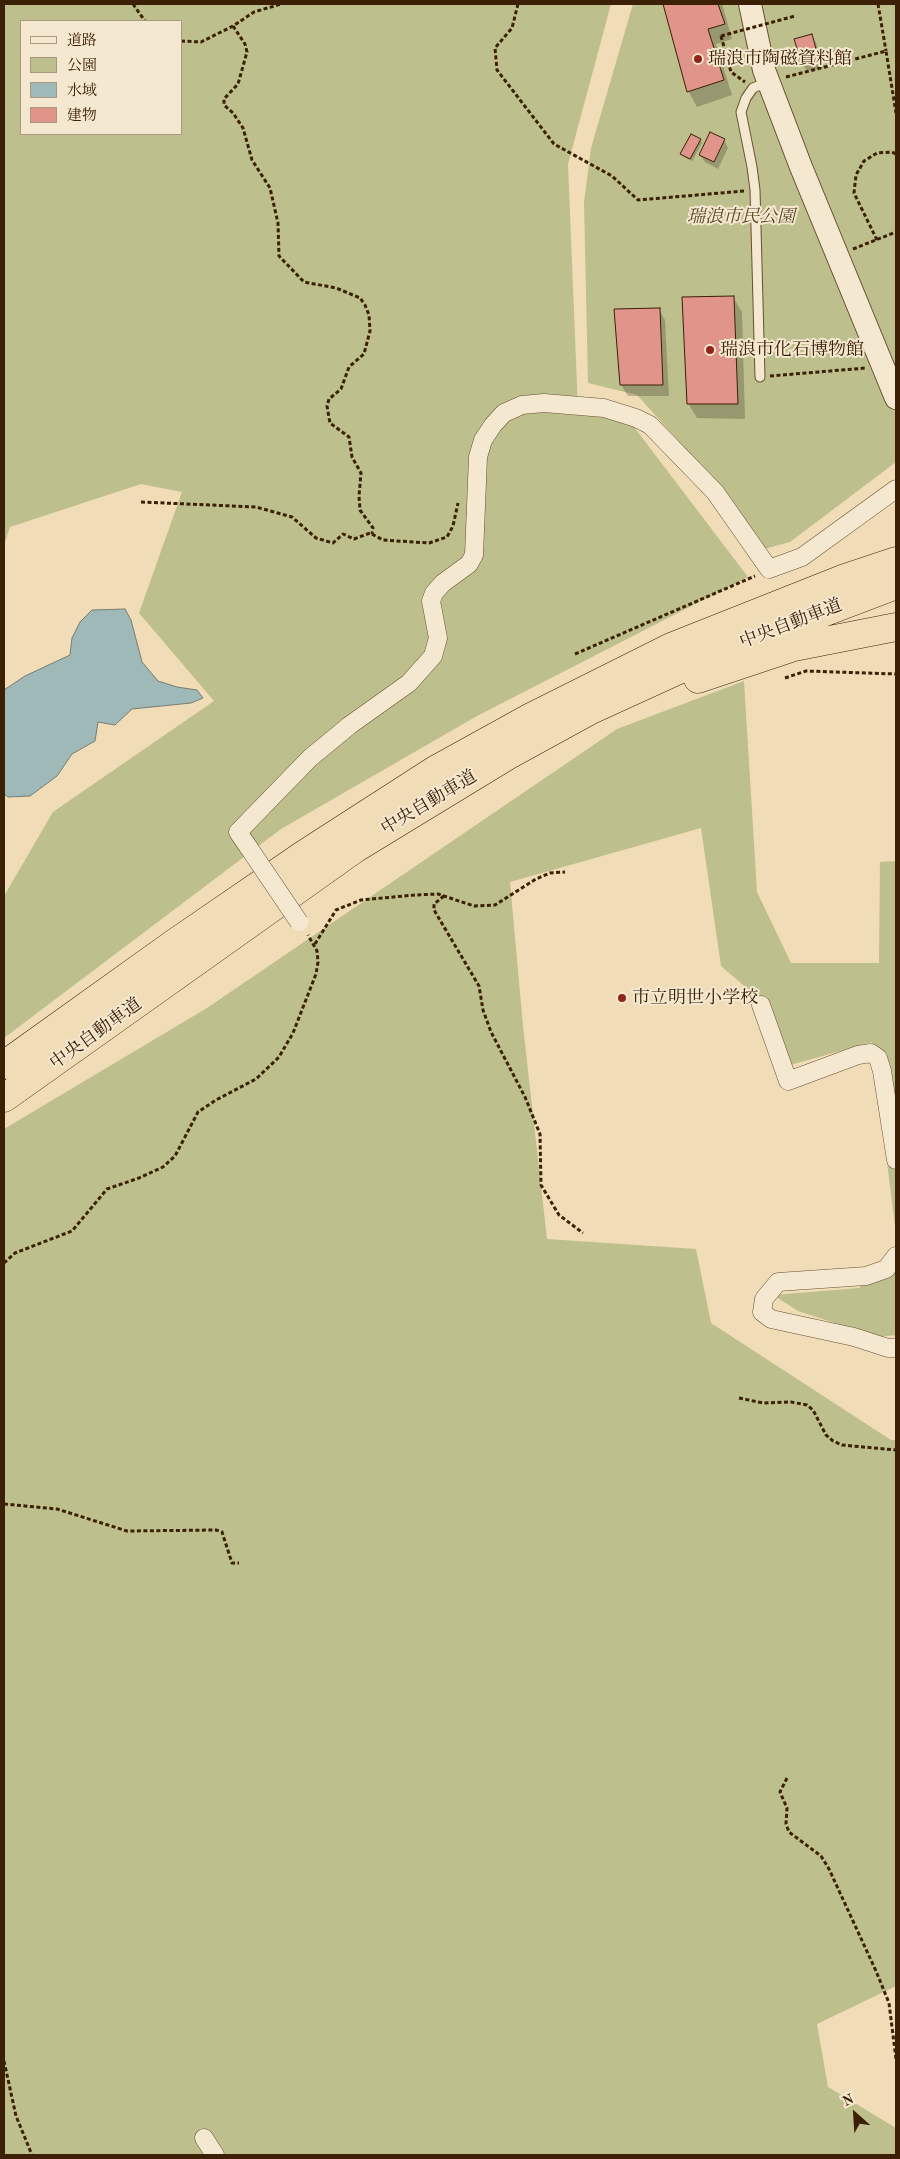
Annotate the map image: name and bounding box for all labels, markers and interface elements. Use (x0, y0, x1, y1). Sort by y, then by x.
legend (20, 20, 182, 135)
text: 道路 (67, 34, 97, 49)
place label: 瑞浪市陶磁資料館 (708, 48, 852, 70)
marker: 瑞浪市陶磁資料館 (692, 53, 704, 65)
text: 公園 (67, 59, 97, 74)
text: 水域 (67, 84, 97, 99)
text: 建物 (67, 109, 97, 124)
park label: 瑞浪市民公園 (687, 206, 795, 228)
place label: 瑞浪市化石博物館 (720, 339, 864, 361)
marker: 瑞浪市化石博物館 (704, 344, 716, 356)
street label: 中央自動車道 (737, 595, 845, 653)
street label: 中央自動車道 (377, 766, 481, 840)
place label: 市立明世小学校 (632, 987, 758, 1009)
marker: 市立明世小学校 (616, 992, 628, 1004)
street label: 中央自動車道 (46, 994, 146, 1074)
north arrow (830, 2089, 880, 2139)
text: N (841, 2092, 856, 2109)

